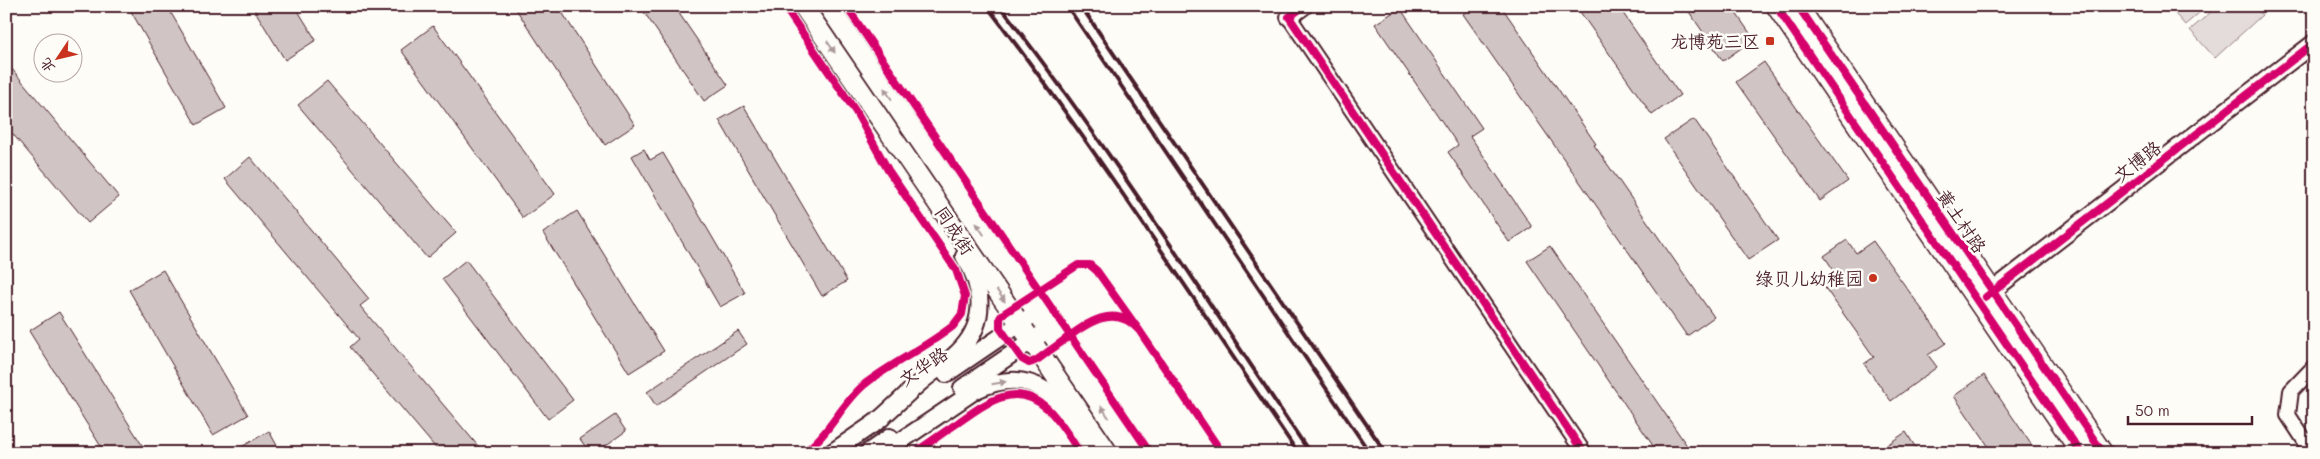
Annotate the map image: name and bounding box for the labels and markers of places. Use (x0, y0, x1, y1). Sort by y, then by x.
place label: 龙博苑三区 (1670, 29, 1760, 53)
marker: 龙博苑三区 (1764, 35, 1776, 47)
place label: 绿贝儿幼稚园 (1755, 266, 1863, 290)
marker: 绿贝儿幼稚园 (1867, 272, 1879, 284)

